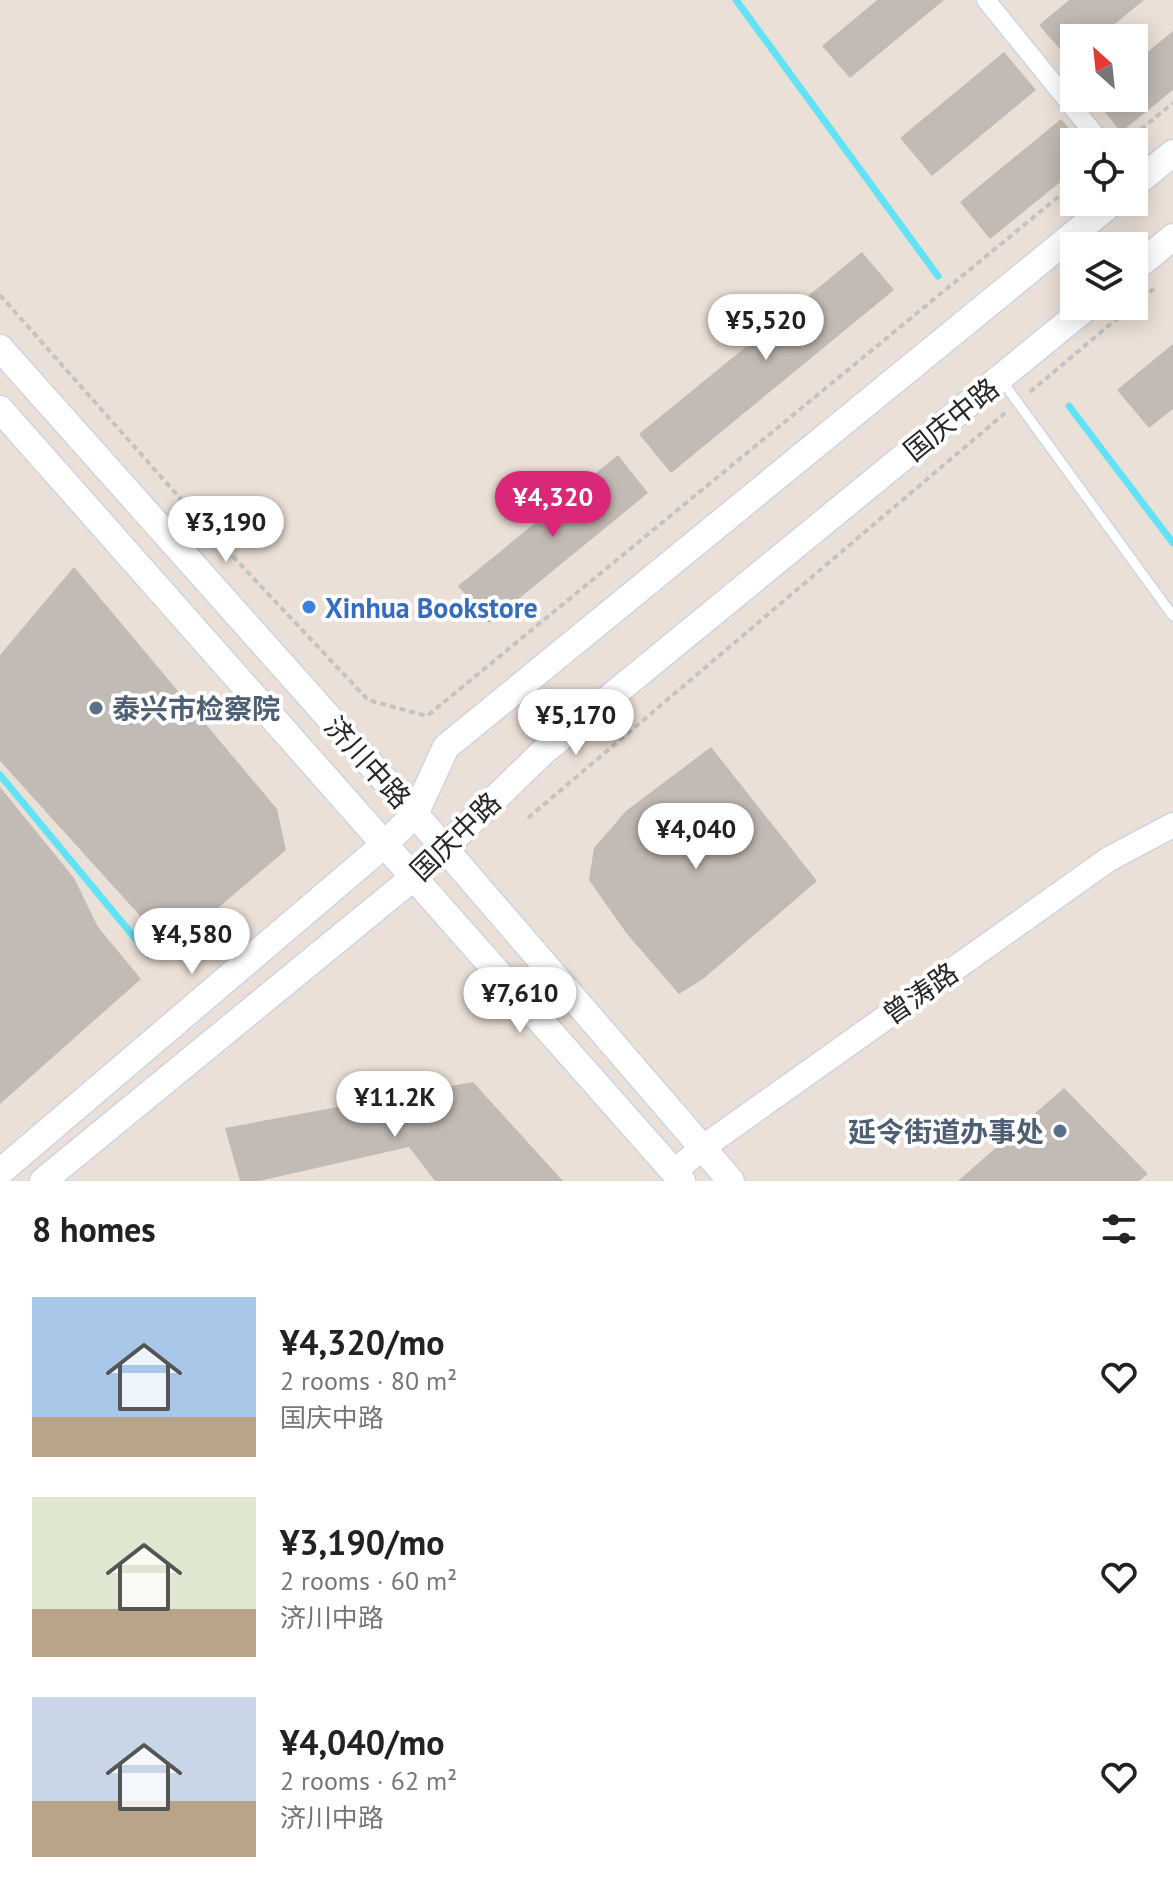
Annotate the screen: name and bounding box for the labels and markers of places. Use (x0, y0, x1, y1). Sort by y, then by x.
pin: ¥5,520 (701, 294, 831, 362)
pin: ¥4,320 (488, 471, 618, 539)
pin: ¥3,190 (161, 496, 291, 564)
place label: Xinhua Bookstore (325, 589, 538, 626)
marker: Xinhua Bookstore (300, 598, 318, 616)
pin: ¥5,170 (511, 689, 641, 757)
place label: 泰兴市检察院 (112, 690, 280, 727)
marker: 泰兴市检察院 (87, 699, 105, 717)
pin: ¥4,040 (631, 803, 761, 871)
pin: ¥4,580 (127, 908, 257, 976)
pin: ¥7,610 (455, 967, 585, 1035)
pin: ¥11.2K (330, 1071, 460, 1139)
place label: 延令街道办事处 (848, 1113, 1044, 1150)
marker: 延令街道办事处 (1051, 1122, 1069, 1140)

